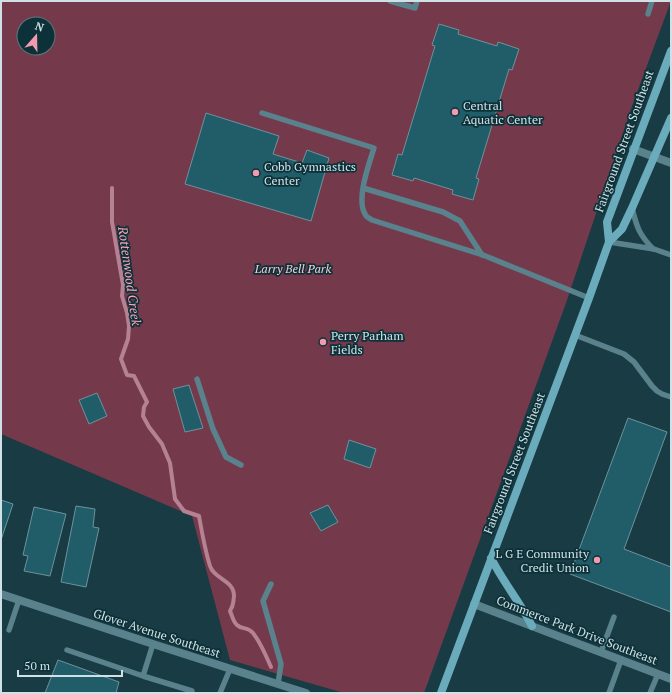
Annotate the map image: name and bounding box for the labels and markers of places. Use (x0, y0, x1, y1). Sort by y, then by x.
place label: Central Aquatic Center (463, 98, 543, 127)
marker: Central Aquatic Center (450, 107, 460, 117)
place label: Cobb Gymnastics Center (264, 159, 356, 188)
marker: Cobb Gymnastics Center (251, 168, 261, 178)
place label: Perry Parham Fields (331, 328, 404, 357)
marker: Perry Parham Fields (318, 337, 328, 347)
place label: L G E Community Credit Union (496, 546, 590, 575)
marker: L G E Community Credit Union (592, 555, 602, 565)

